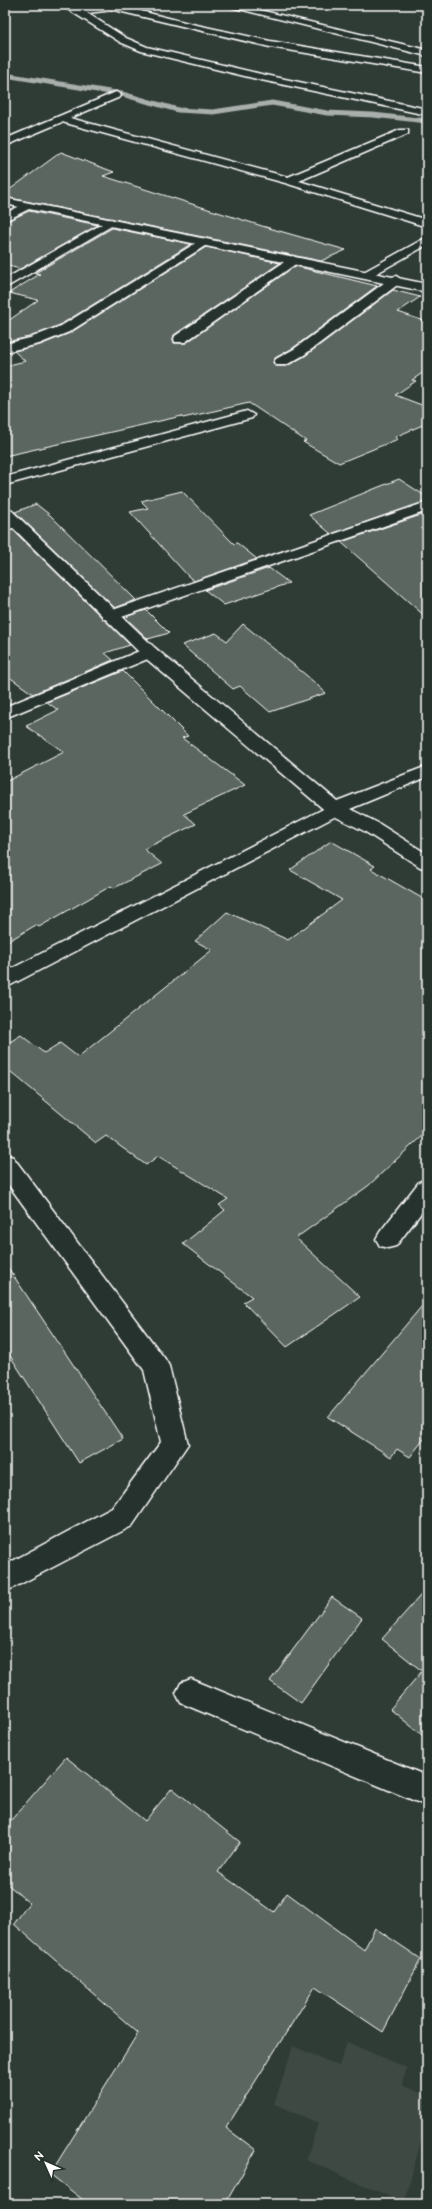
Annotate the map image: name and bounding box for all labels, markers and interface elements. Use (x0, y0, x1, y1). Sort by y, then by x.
north arrow (26, 2143, 66, 2183)
text: N (32, 2149, 47, 2164)

